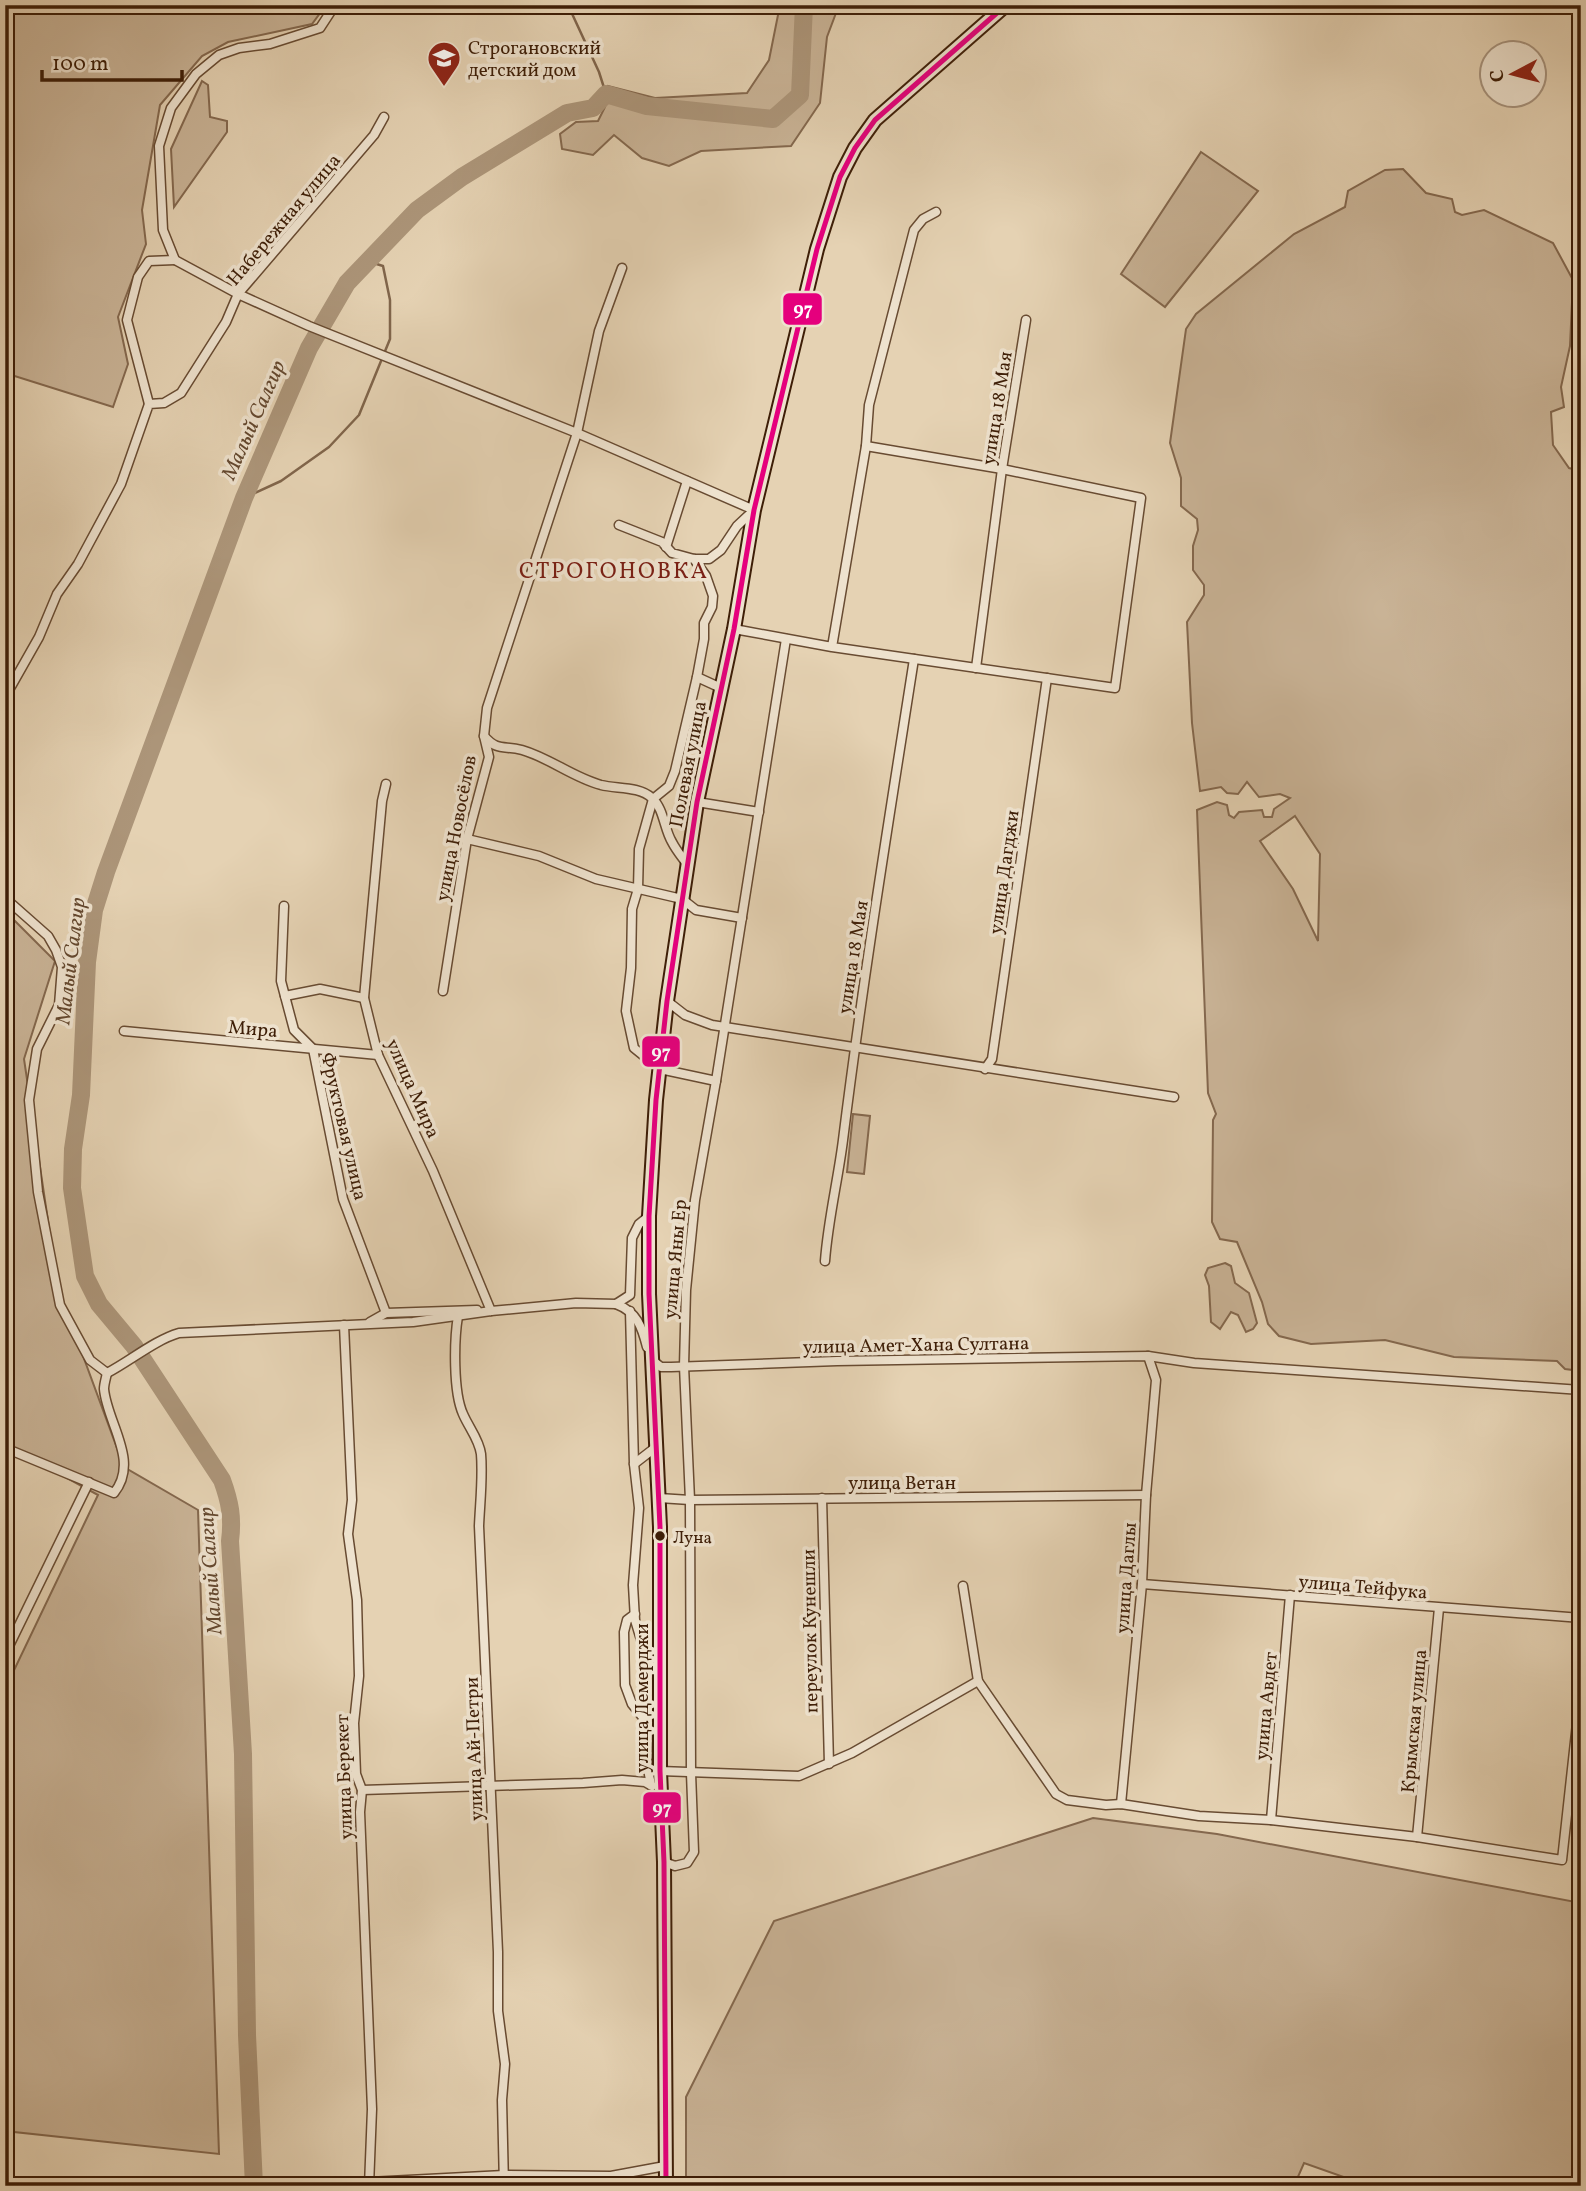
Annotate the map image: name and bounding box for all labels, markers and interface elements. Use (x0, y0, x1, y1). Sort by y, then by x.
place label: Строгановский детский дом (468, 36, 601, 84)
scale bar (42, 38, 182, 82)
north arrow (1478, 38, 1548, 108)
school or university icon: Строгановский детский дом (425, 39, 463, 88)
text: 100 m (52, 50, 109, 79)
text: С (1484, 68, 1512, 83)
street label: Набережная улица (222, 149, 347, 292)
line badge: 97 (782, 292, 823, 326)
text: 97 (793, 297, 813, 323)
street label: улица 18 Мая (976, 350, 1020, 467)
water label: Малый Салгир (215, 356, 294, 486)
district label: СТРОГОНОВКА (519, 556, 709, 588)
street label: Полевая улица (664, 699, 714, 830)
street label: улица Новосёлов (430, 753, 484, 904)
street label: улица Дагджи (983, 809, 1027, 936)
water label: Малый Салгир (49, 896, 94, 1027)
street label: улица 18 Мая (832, 899, 876, 1016)
street label: Мира (227, 1015, 279, 1045)
street label: улица Мира (379, 1035, 446, 1143)
line badge: 97 (641, 1035, 681, 1068)
text: 97 (651, 1040, 671, 1066)
street label: Фруктовая улица (313, 1050, 373, 1203)
street label: улица Яны Ер (658, 1198, 694, 1320)
street label: улица Амет-Хана Султана (803, 1331, 1030, 1361)
street label: улица Ветан (848, 1471, 956, 1497)
water label: Малый Салгир (193, 1506, 230, 1636)
street label: улица Даглы (1110, 1522, 1144, 1635)
place label: Луна (673, 1527, 712, 1550)
marker: Луна (653, 1529, 667, 1543)
street label: переулок Кунешли (797, 1549, 825, 1713)
street label: улица Тейфука (1297, 1569, 1428, 1607)
street label: улица Демерджи (630, 1623, 656, 1773)
street label: Крымская улица (1396, 1648, 1434, 1794)
street label: улица Авдет (1249, 1650, 1285, 1762)
street label: улица Ай-Петри (459, 1677, 491, 1821)
street label: улица Берекет (330, 1713, 360, 1840)
line badge: 97 (642, 1791, 682, 1824)
text: 97 (652, 1796, 672, 1822)

